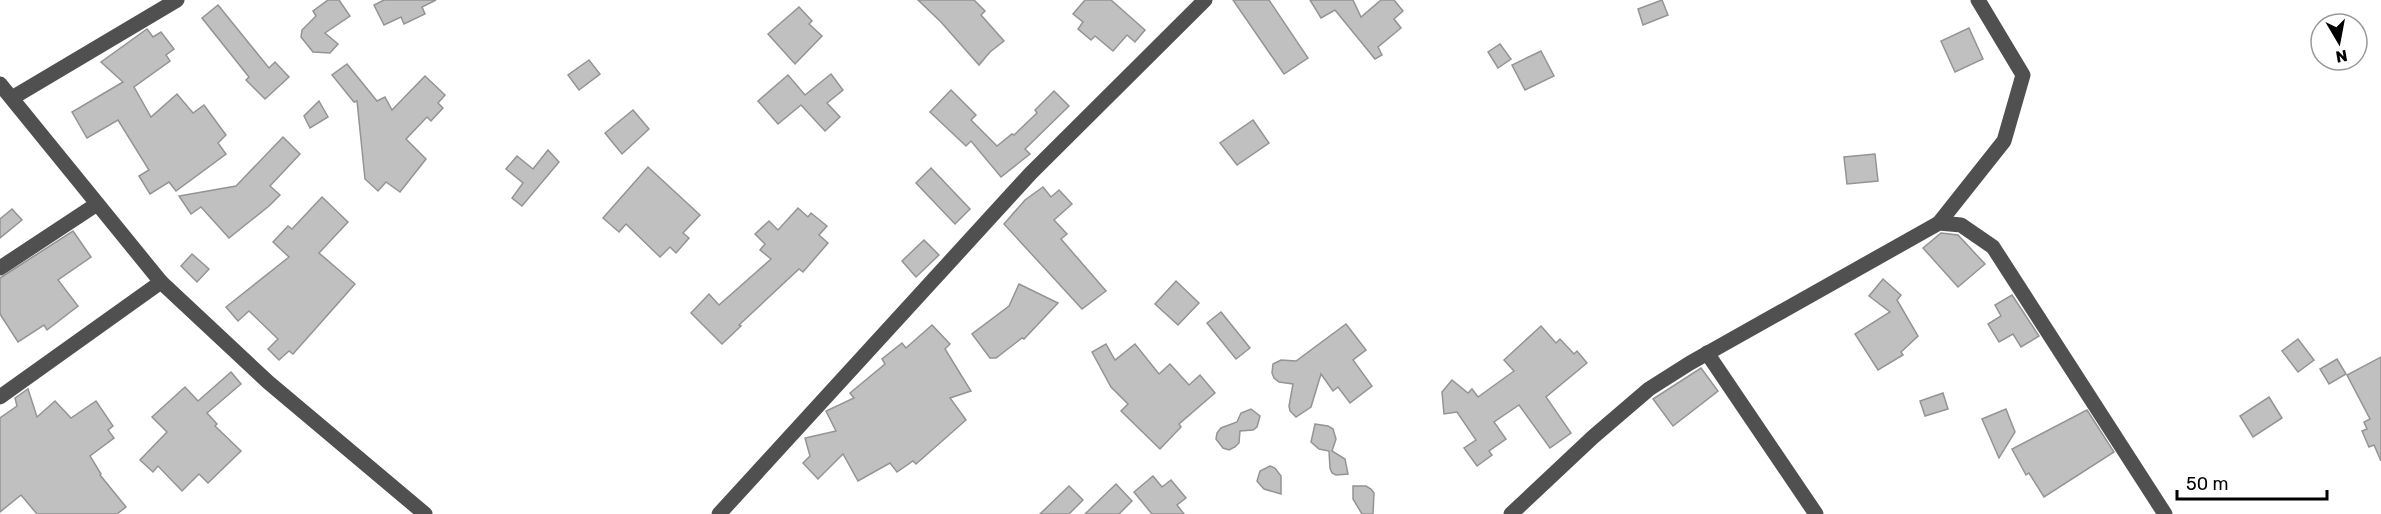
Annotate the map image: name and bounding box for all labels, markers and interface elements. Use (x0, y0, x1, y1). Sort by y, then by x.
north arrow (2309, 12, 2369, 72)
text: N (2334, 46, 2349, 67)
scale bar (2177, 463, 2327, 501)
text: 50 m (2186, 473, 2229, 495)

